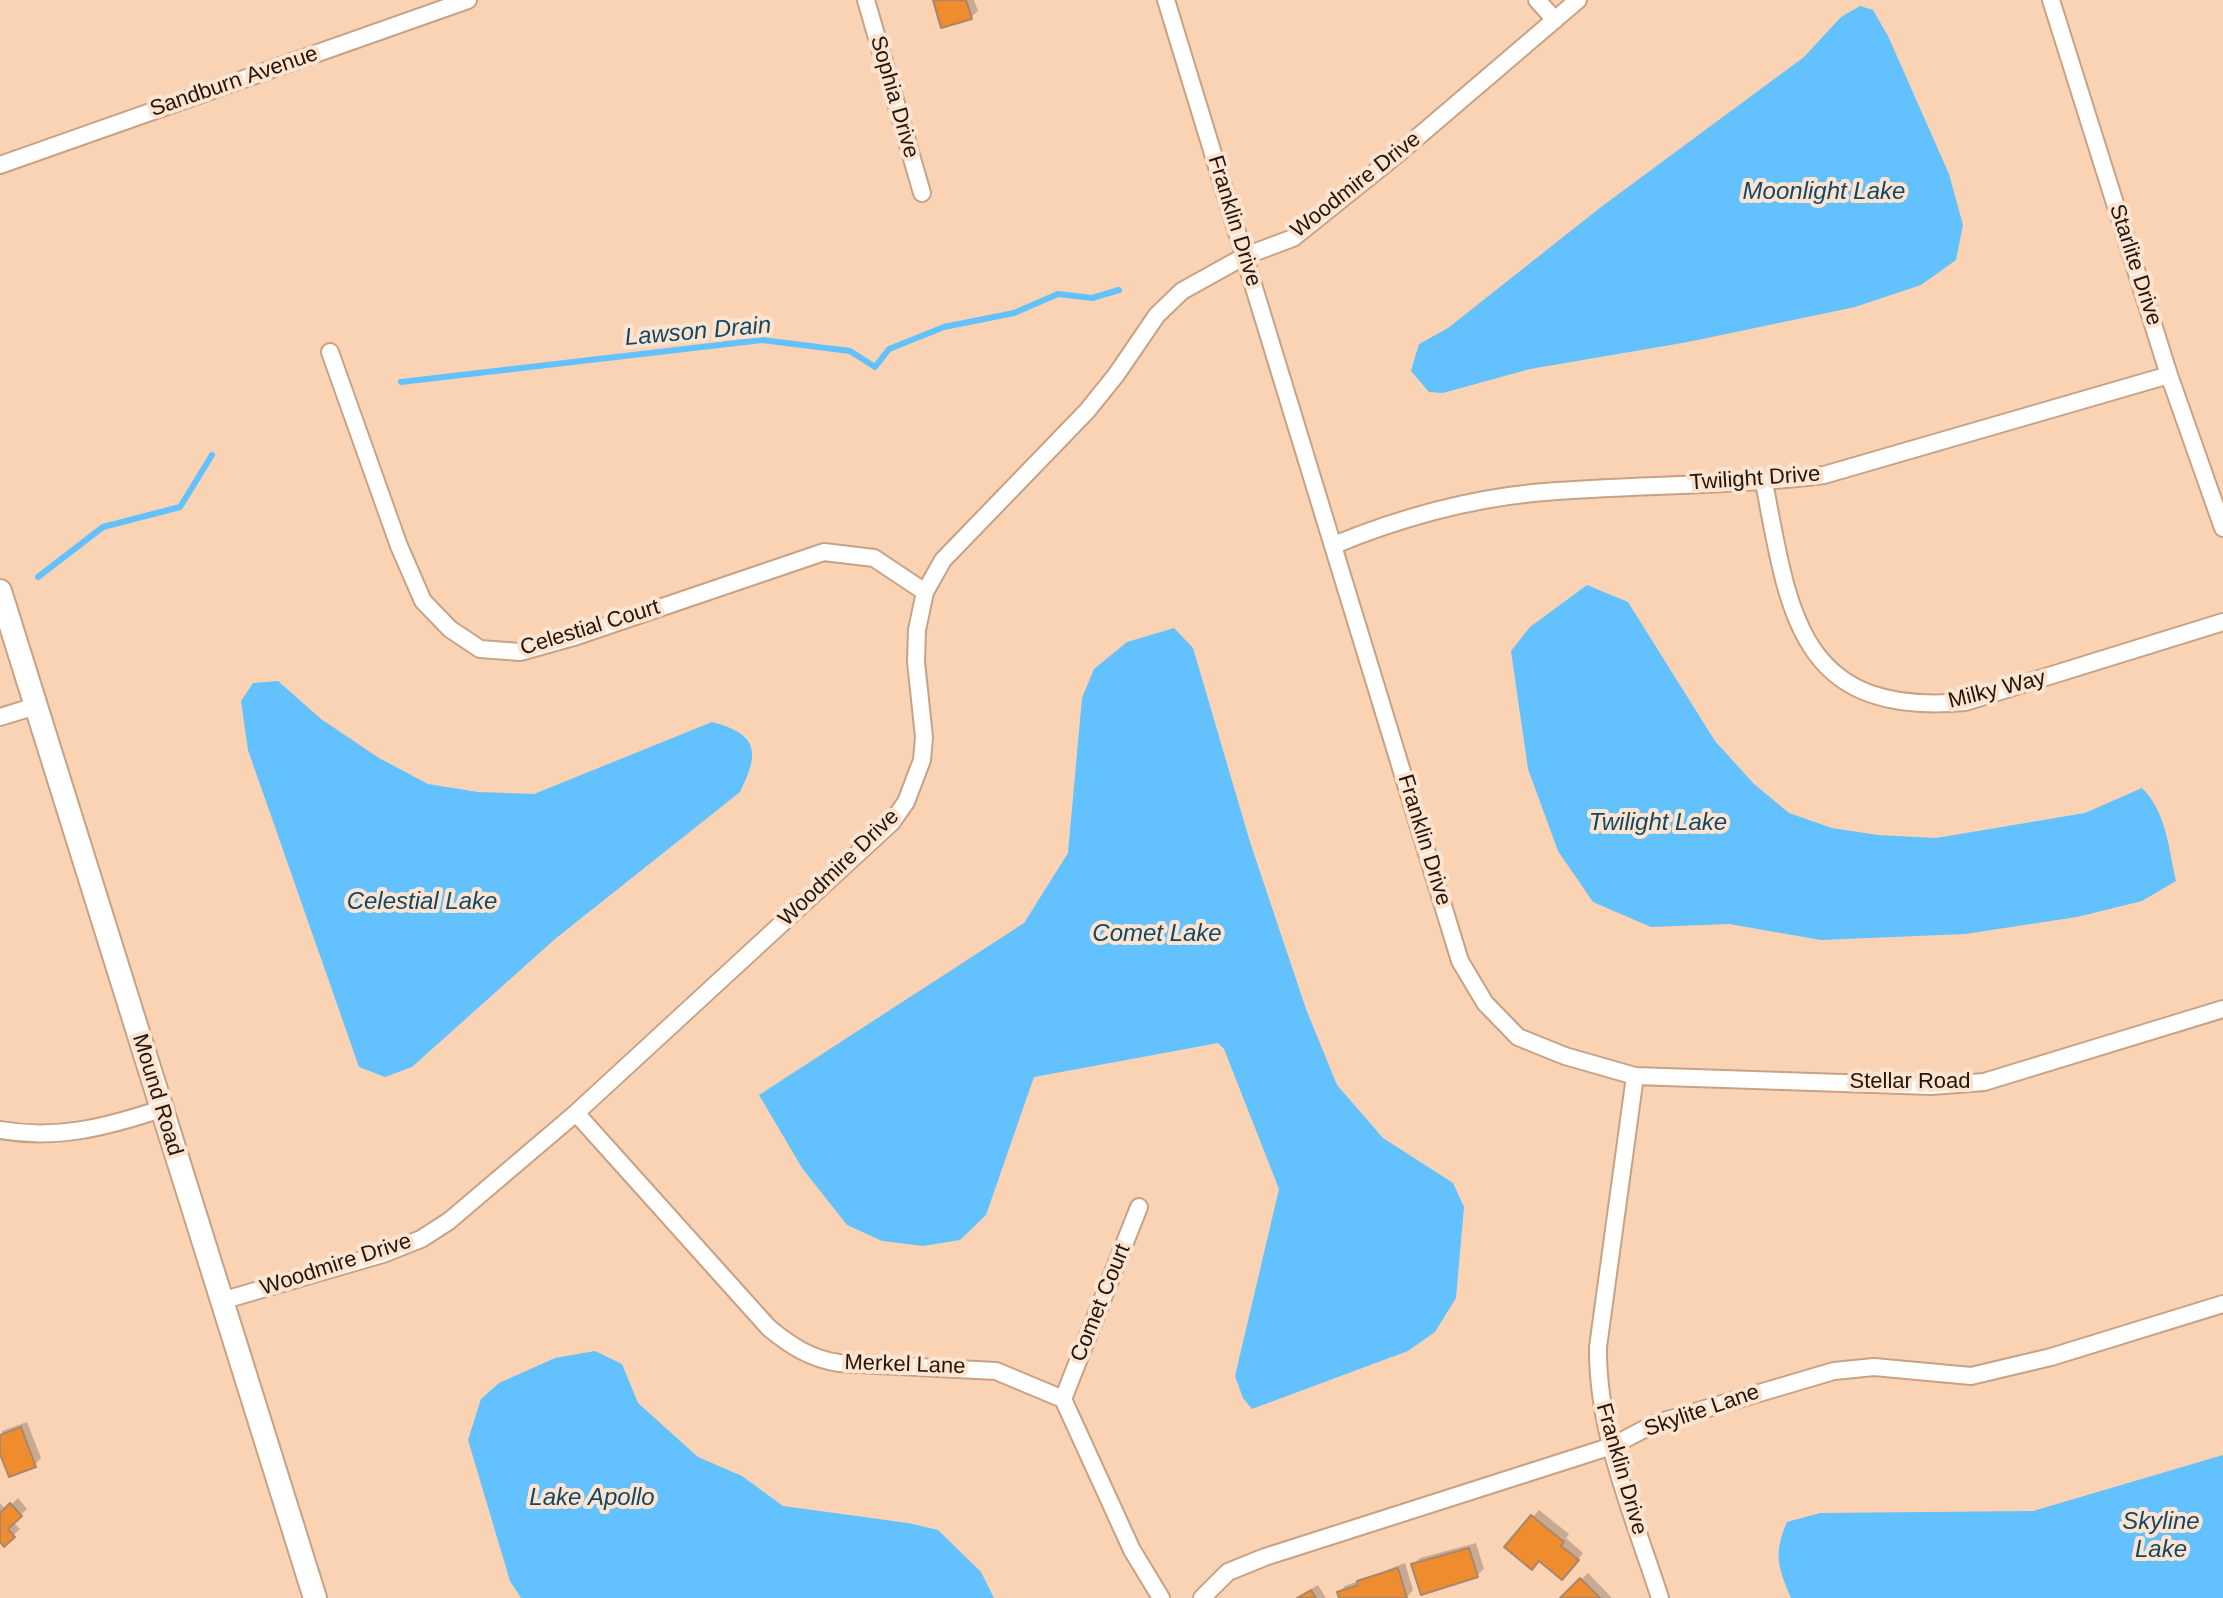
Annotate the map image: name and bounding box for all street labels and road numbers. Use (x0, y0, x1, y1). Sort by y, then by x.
street label: Sophia Drive (864, 33, 924, 161)
street label: Sandburn Avenue (147, 41, 321, 123)
street label: Woodmire Drive (1286, 126, 1426, 244)
street label: Franklin Drive (1202, 152, 1266, 290)
street label: Starlite Drive (2103, 201, 2167, 329)
street label: Twilight Drive (1689, 461, 1821, 497)
street label: Celestial Court (517, 594, 663, 662)
street label: Milky Way (1946, 665, 2048, 715)
street label: Franklin Drive (1392, 771, 1456, 909)
street label: Woodmire Drive (773, 804, 905, 932)
street label: Mound Road (126, 1031, 188, 1159)
street label: Stellar Road (1849, 1069, 1971, 1095)
street label: Woodmire Drive (257, 1228, 415, 1302)
street label: Comet Court (1065, 1240, 1137, 1366)
street label: Merkel Lane (844, 1350, 966, 1380)
street label: Skylite Lane (1641, 1379, 1763, 1443)
street label: Franklin Drive (1590, 1400, 1652, 1538)

